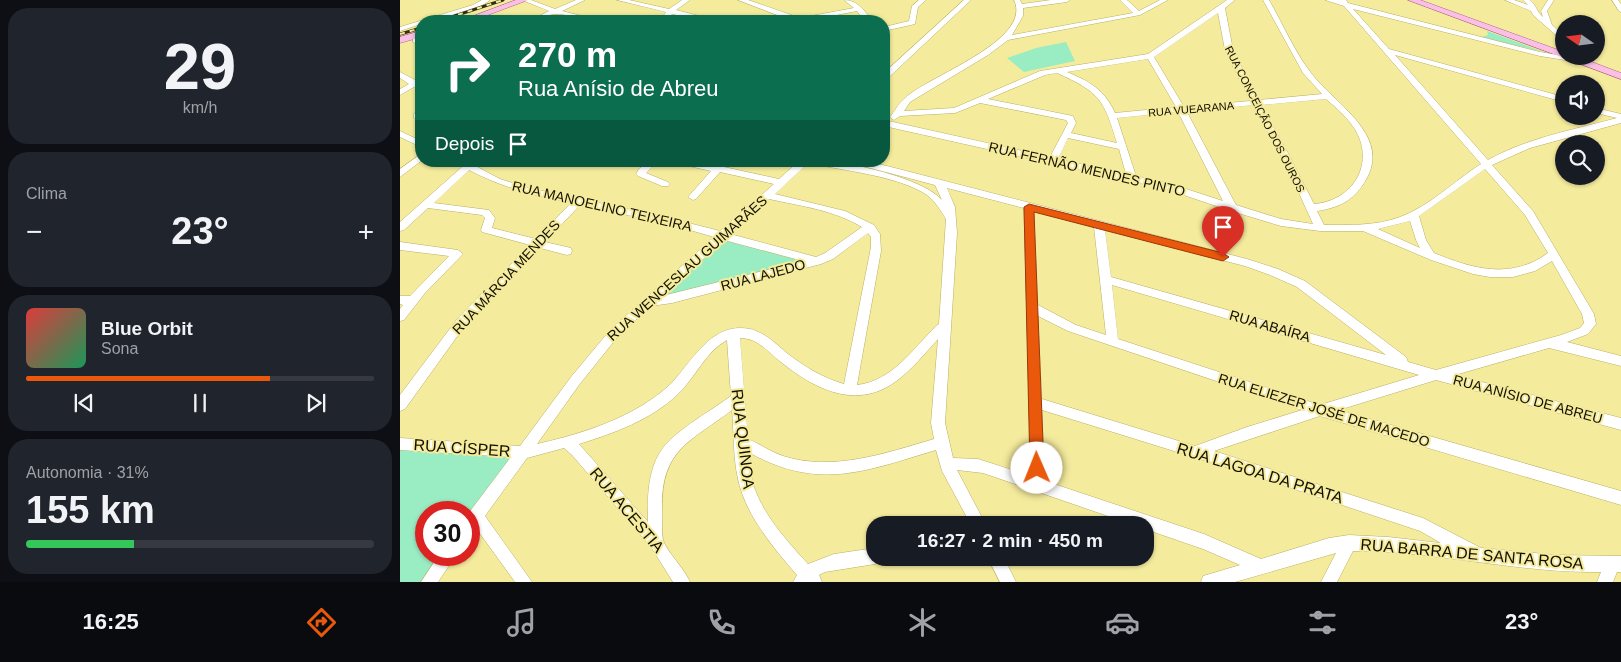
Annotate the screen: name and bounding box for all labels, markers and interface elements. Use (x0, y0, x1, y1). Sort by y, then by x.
north arrow (1555, 15, 1605, 65)
map controls (1555, 15, 1605, 185)
text: 29 (164, 30, 236, 103)
icon: right (435, 35, 500, 100)
text: 270 m (518, 35, 617, 74)
street label: RUA CONCEIÇÃO DOS OUROS (1223, 44, 1307, 194)
button: sound (1555, 75, 1605, 125)
text: Rua Anísio de Abreu (518, 76, 719, 101)
text: km/h (183, 99, 217, 116)
street label: RUA VUEARANA (1148, 99, 1235, 119)
icon: arrive (504, 130, 532, 158)
text: Depois (435, 133, 494, 154)
button: search (1555, 135, 1605, 185)
street label: RUA FERNÃO MENDES PINTO (987, 139, 1187, 199)
street label: RUA MANOELINO TEIXEIRA (510, 177, 694, 235)
text: Clima (26, 185, 67, 202)
street label: RUA WENCESLAU GUIMARÃES (604, 192, 770, 344)
pin (1202, 206, 1244, 257)
text: 23° (171, 210, 229, 252)
icon: arrive (1209, 213, 1237, 241)
text: − (26, 216, 42, 247)
text: + (358, 216, 374, 247)
street label: RUA MÁRCIA MENDES (449, 217, 563, 337)
street label: RUA LAJEDO (719, 256, 807, 294)
street label: RUA ABAÍRA (1228, 307, 1313, 345)
text: Blue Orbit (101, 318, 193, 339)
text: Sona (101, 340, 138, 357)
street label: RUA ELIEZER JOSÉ DE MACEDO (1216, 370, 1432, 450)
street label: RUA ANÍSIO DE ABREU (1452, 371, 1604, 427)
street label: RUA QUINOA (728, 388, 758, 490)
icon: previous (70, 389, 98, 417)
icon: pause (186, 389, 214, 417)
icon: next (302, 389, 330, 417)
street label: RUA CÍSPER (413, 435, 511, 460)
street label: RUA LAGOA DA PRATA (1175, 440, 1345, 506)
position arrow (1010, 441, 1062, 493)
text: Autonomia · 31% (26, 464, 149, 481)
street label: RUA ACESTIA (587, 464, 667, 556)
text: 155 km (26, 489, 155, 531)
speed limit sign: 30 (415, 501, 480, 566)
text: 16:27 · 2 min · 450 m (917, 530, 1103, 551)
street label: RUA BARRA DE SANTA ROSA (1360, 536, 1585, 572)
icon: directions (304, 605, 339, 640)
icon: music (504, 605, 539, 640)
icon: phone (704, 605, 739, 640)
icon: climate (905, 605, 940, 640)
icon: car (1105, 605, 1140, 640)
icon: filters (1305, 605, 1340, 640)
text: 16:25 (83, 609, 139, 634)
text: 23° (1505, 609, 1538, 634)

